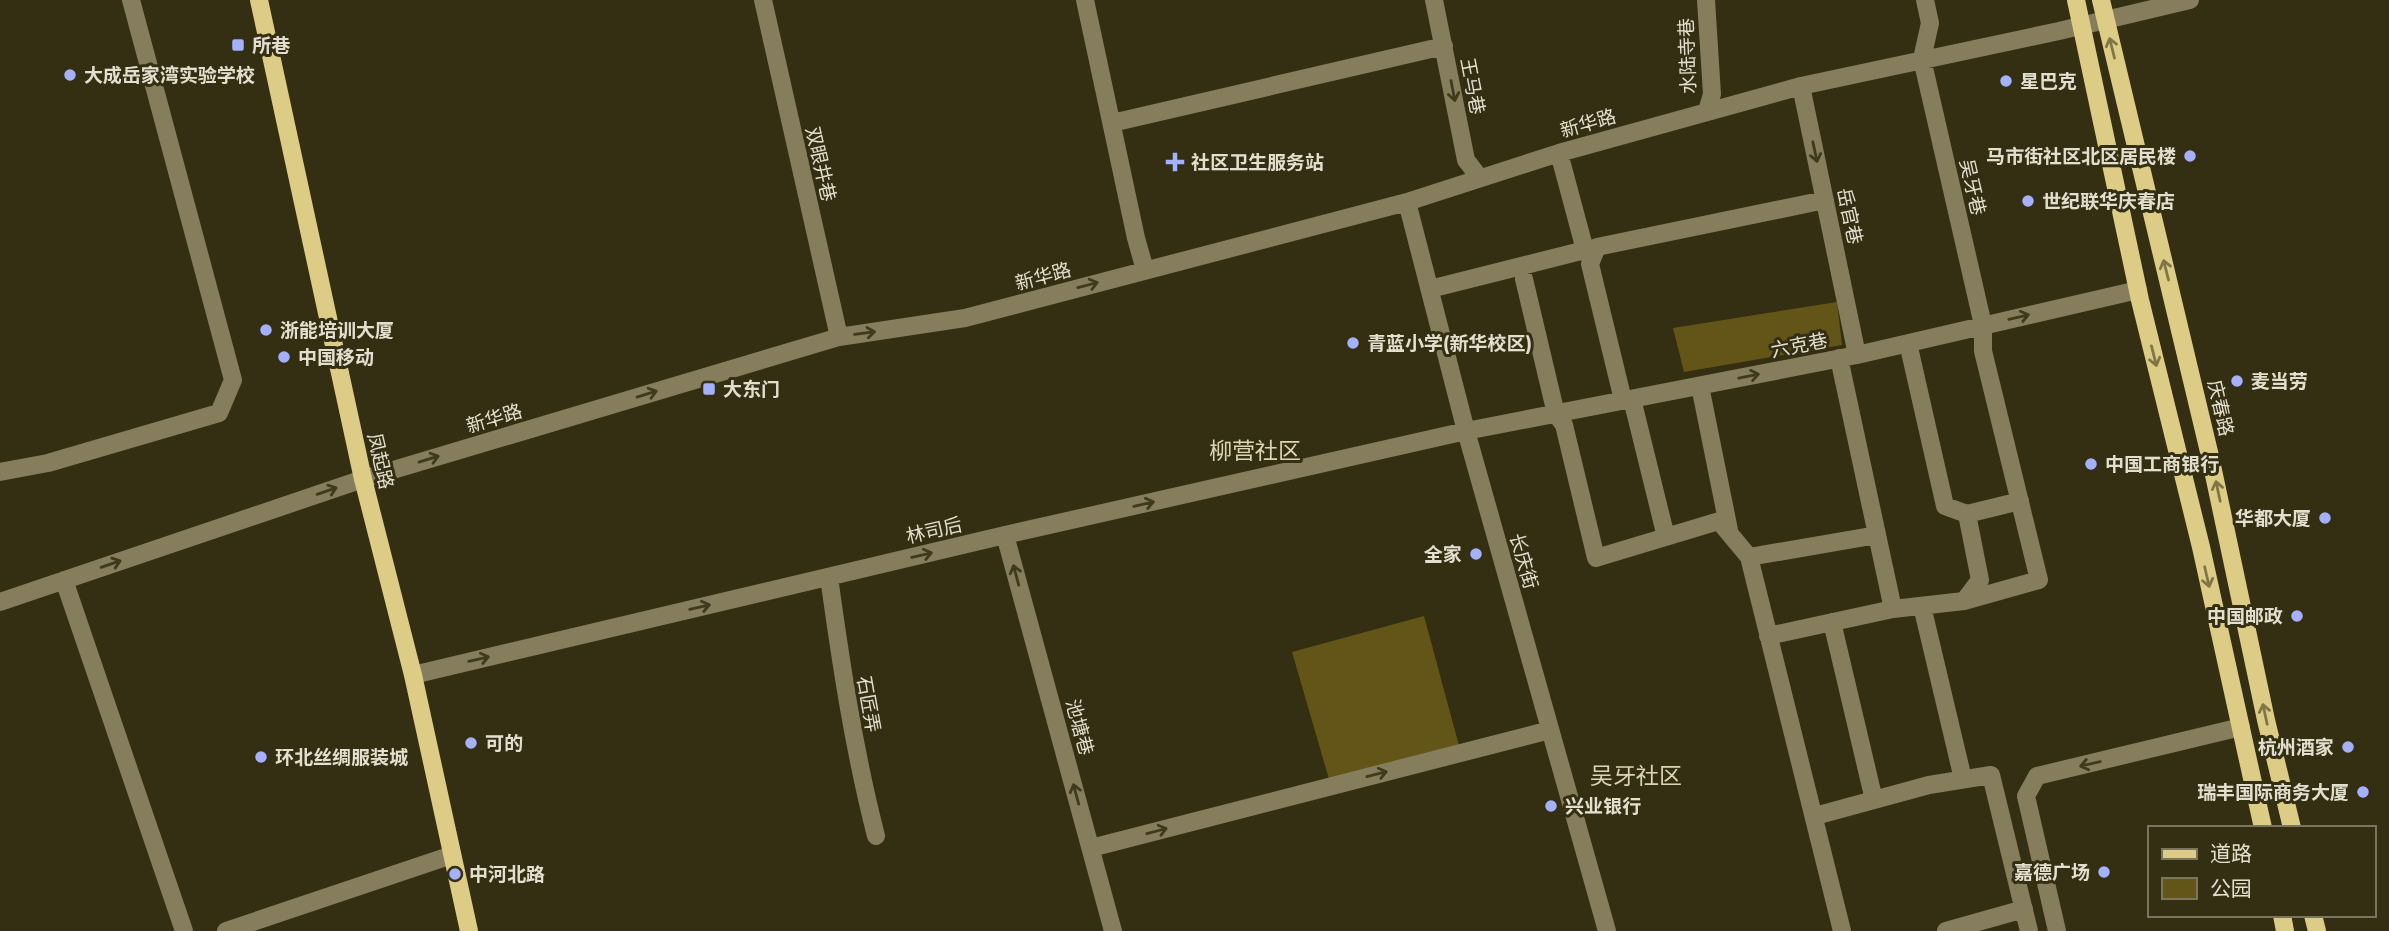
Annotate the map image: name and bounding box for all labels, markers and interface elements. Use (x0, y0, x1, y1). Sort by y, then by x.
street label: 水陆寺巷 (1673, 18, 1702, 94)
place label: 所巷 (252, 32, 291, 59)
marker: 所巷 (230, 37, 246, 53)
one-way arrow (2105, 38, 2118, 60)
street label: 王马巷 (1454, 56, 1491, 117)
place label: 大成岳家湾实验学校 (84, 62, 255, 89)
marker: 大成岳家湾实验学校 (62, 67, 78, 83)
place label: 星巴克 (2020, 68, 2077, 95)
marker: 星巴克 (1998, 73, 2014, 89)
one-way arrow (1446, 79, 1460, 102)
street label: 新华路 (1557, 103, 1619, 144)
street label: 双眼井巷 (799, 124, 842, 204)
one-way arrow (1808, 140, 1822, 163)
place label: 马市街社区北区居民楼 (1986, 143, 2176, 170)
marker: 马市街社区北区居民楼 (2182, 148, 2198, 164)
place label: 社区卫生服务站 (1191, 149, 1324, 176)
marker: 社区卫生服务站 (1165, 152, 1185, 172)
street label: 吴牙巷 (1953, 156, 1992, 218)
street label: 岳官巷 (1830, 185, 1869, 247)
place label: 世纪联华庆春店 (2042, 188, 2175, 215)
marker: 世纪联华庆春店 (2020, 193, 2036, 209)
street label: 新华路 (1012, 256, 1074, 297)
one-way arrow (2159, 259, 2172, 281)
one-way arrow (1076, 278, 1098, 291)
one-way arrow (2008, 310, 2030, 323)
place label: 浙能培训大厦 (280, 317, 394, 344)
marker: 浙能培训大厦 (258, 322, 274, 338)
one-way arrow (854, 326, 876, 339)
street label: 六克巷 (1769, 327, 1830, 364)
place label: 青蓝小学(新华校区) (1367, 330, 1532, 357)
marker: 青蓝小学(新华校区) (1345, 335, 1361, 351)
place label: 中国移动 (298, 344, 374, 371)
one-way arrow (2148, 344, 2161, 367)
marker: 中国移动 (276, 349, 292, 365)
place label: 麦当劳 (2251, 368, 2308, 395)
one-way arrow (1737, 369, 1760, 382)
marker: 麦当劳 (2229, 373, 2245, 389)
place label: 大东门 (723, 376, 780, 403)
street label: 庆春路 (2201, 377, 2240, 439)
marker: 大东门 (701, 381, 717, 397)
one-way arrow (635, 387, 657, 400)
street label: 新华路 (463, 397, 525, 440)
street label: 凤起路 (361, 430, 400, 492)
district label: 柳营社区 (1209, 434, 1301, 468)
place label: 中国工商银行 (2105, 451, 2219, 478)
one-way arrow (417, 452, 439, 465)
marker: 中国工商银行 (2083, 456, 2099, 472)
one-way arrow (2210, 480, 2224, 503)
one-way arrow (315, 484, 337, 496)
one-way arrow (1132, 497, 1155, 510)
place label: 华都大厦 (2235, 505, 2311, 532)
marker: 华都大厦 (2317, 510, 2333, 526)
street label: 林司后 (903, 511, 965, 550)
street label: 长庆街 (1503, 530, 1544, 592)
place label: 全家 (1424, 541, 1462, 568)
marker: 全家 (1468, 546, 1484, 562)
one-way arrow (910, 548, 933, 561)
one-way arrow (100, 557, 122, 570)
one-way arrow (1009, 564, 1022, 586)
one-way arrow (2201, 565, 2215, 588)
one-way arrow (689, 600, 711, 613)
place label: 中国邮政 (2207, 603, 2283, 630)
marker: 中国邮政 (2289, 608, 2305, 624)
one-way arrow (467, 652, 490, 665)
street label: 石匠弄 (850, 674, 887, 735)
street label: 池塘巷 (1059, 696, 1100, 758)
one-way arrow (2258, 703, 2271, 726)
place label: 可的 (485, 730, 523, 757)
place label: 杭州酒家 (2258, 734, 2334, 761)
marker: 可的 (463, 735, 479, 751)
marker: 杭州酒家 (2340, 739, 2356, 755)
place label: 环北丝绸服装城 (275, 744, 408, 771)
marker: 环北丝绸服装城 (253, 749, 269, 765)
one-way arrow (2079, 757, 2102, 771)
district label: 吴牙社区 (1590, 759, 1682, 793)
one-way arrow (1365, 767, 1388, 780)
place label: 瑞丰国际商务大厦 (2197, 779, 2349, 806)
one-way arrow (1069, 783, 1082, 806)
marker: 瑞丰国际商务大厦 (2355, 784, 2371, 800)
place label: 兴业银行 (1565, 793, 1641, 820)
marker: 兴业银行 (1543, 798, 1559, 814)
one-way arrow (1145, 824, 1168, 837)
legend (2148, 826, 2375, 917)
text: 道路 (2210, 839, 2252, 869)
place label: 嘉德广场 (2014, 859, 2090, 886)
place label: 中河北路 (469, 861, 545, 888)
marker: 嘉德广场 (2096, 864, 2112, 880)
marker: 中河北路 (447, 866, 463, 882)
text: 公园 (2210, 874, 2252, 904)

